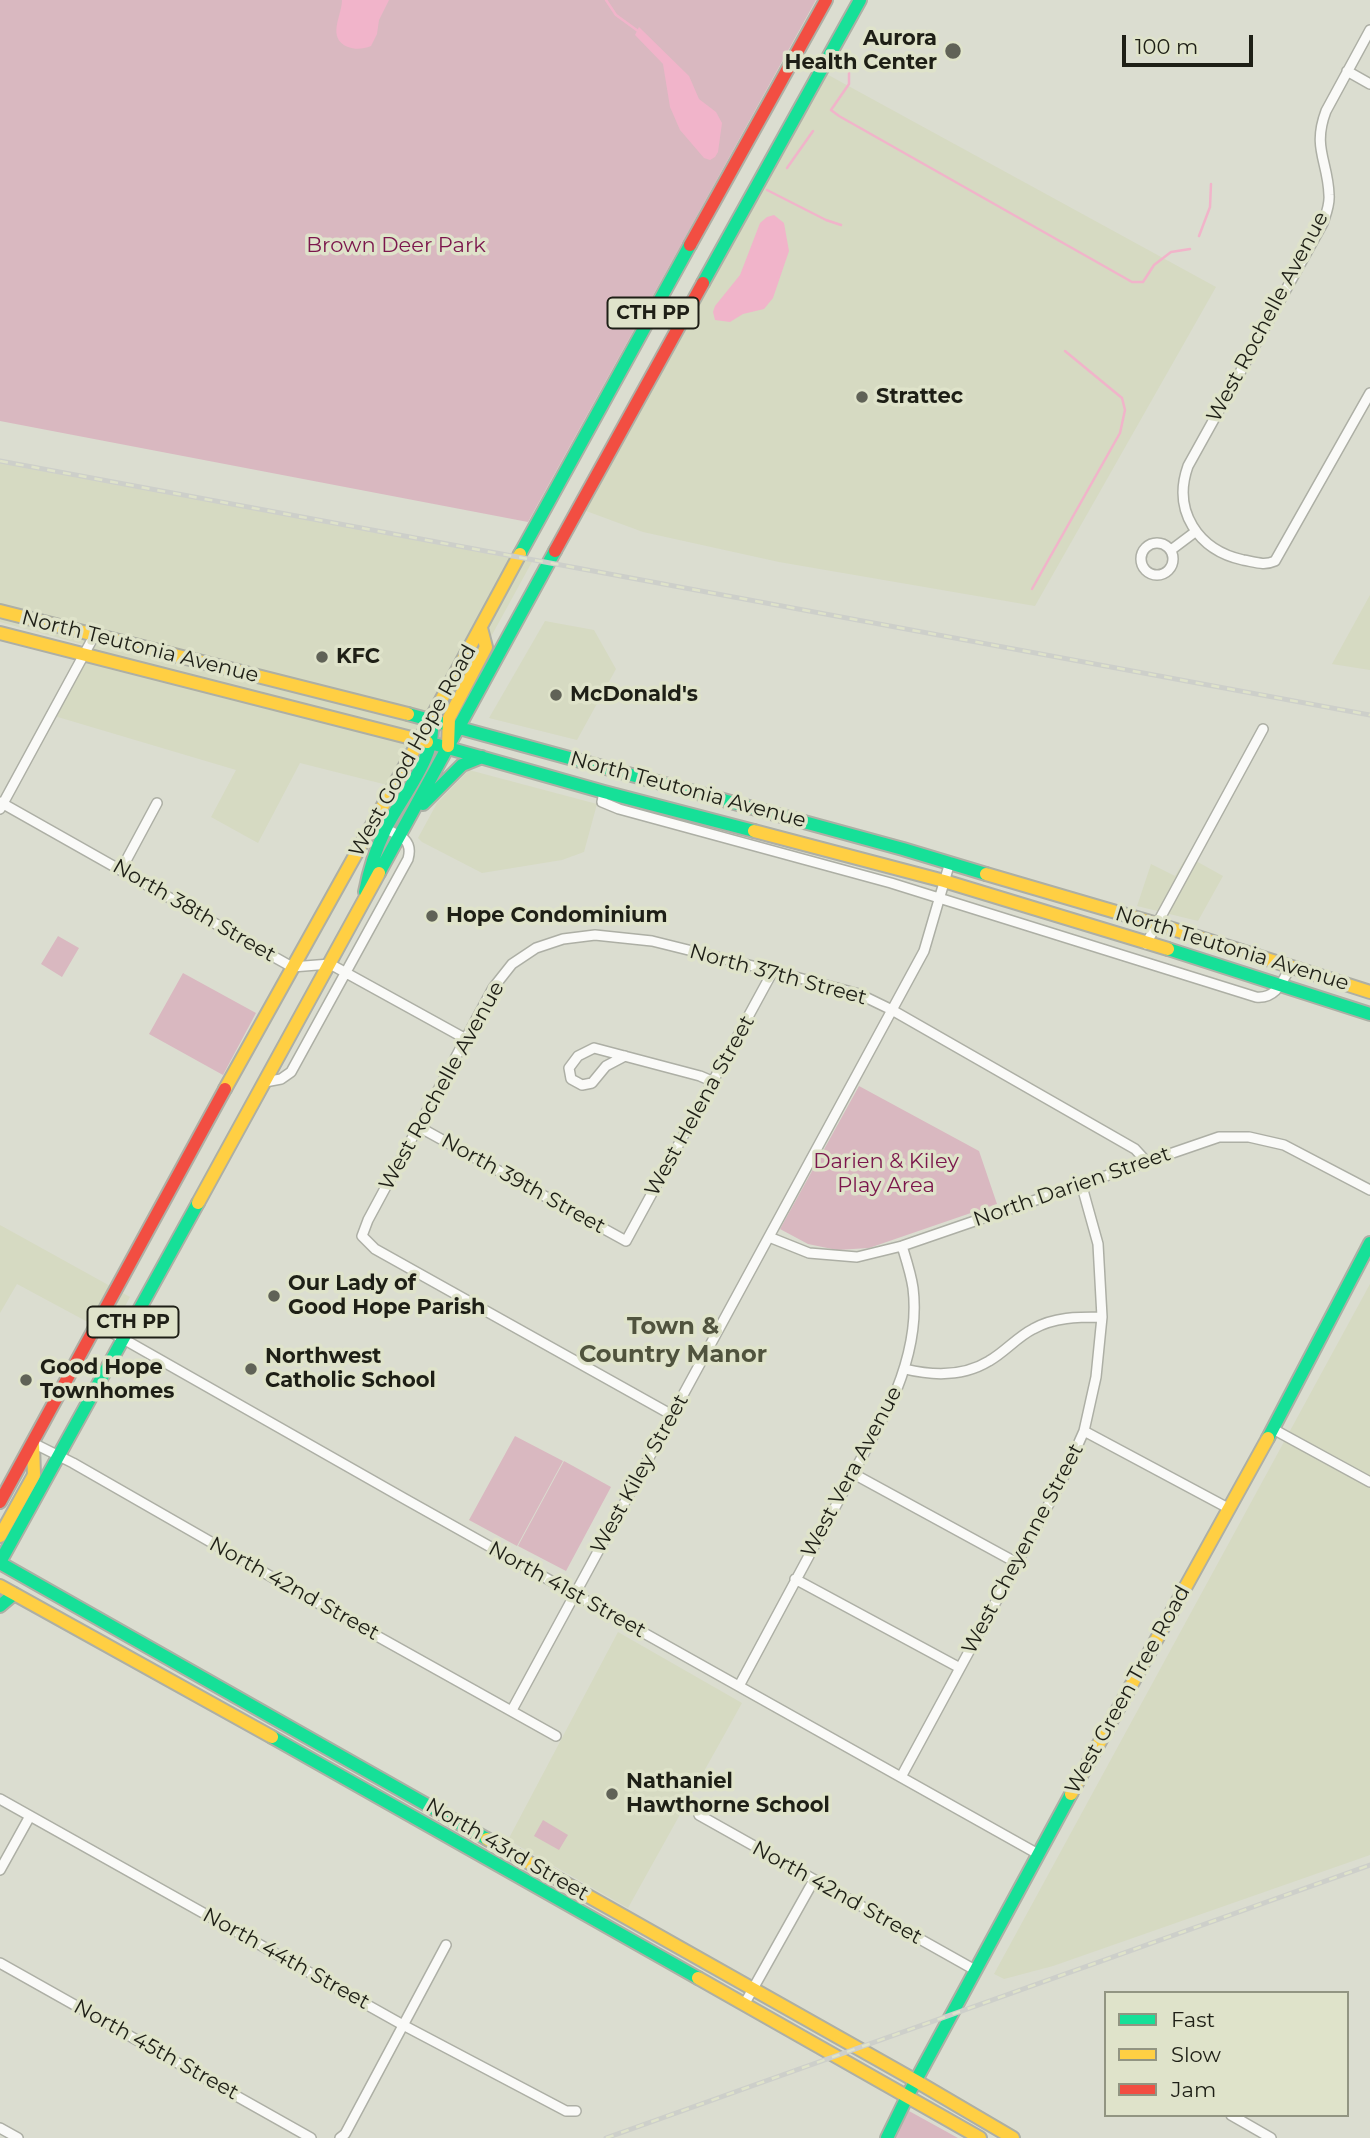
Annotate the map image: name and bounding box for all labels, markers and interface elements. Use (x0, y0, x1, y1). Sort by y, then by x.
scale bar (1125, 21, 1256, 65)
place label: Aurora Health Center (785, 26, 937, 76)
text: 100 m (1135, 34, 1198, 59)
marker: Aurora Health Center (943, 41, 963, 61)
street label: West Rochelle Avenue (1202, 207, 1334, 427)
park label: Brown Deer Park (306, 233, 486, 259)
road number: CTH PP (608, 298, 698, 328)
place label: Strattec (876, 384, 963, 410)
marker: Strattec (854, 389, 870, 405)
street label: North Teutonia Avenue (19, 605, 261, 689)
street label: West Good Hope Road (344, 640, 482, 862)
place label: KFC (336, 644, 380, 670)
marker: KFC (314, 649, 330, 665)
place label: McDonald's (570, 682, 698, 708)
marker: McDonald's (548, 687, 564, 703)
street label: North Teutonia Avenue (567, 746, 809, 834)
street label: North 38th Street (108, 854, 280, 968)
street label: North Teutonia Avenue (1112, 901, 1352, 997)
place label: Hope Condominium (446, 903, 667, 929)
marker: Hope Condominium (424, 908, 440, 924)
street label: North 37th Street (687, 939, 869, 1011)
street label: West Rochelle Avenue (374, 977, 510, 1195)
street label: West Helena Street (640, 1011, 760, 1201)
street label: North 39th Street (437, 1128, 609, 1240)
street label: North Darien Street (970, 1141, 1174, 1233)
park label: Darien & Kiley Play Area (813, 1149, 959, 1199)
place label: Our Lady of Good Hope Parish (288, 1271, 486, 1321)
marker: Our Lady of Good Hope Parish (266, 1288, 282, 1304)
road number: CTH PP (88, 1306, 178, 1338)
district label: Town & Country Manor (579, 1313, 767, 1369)
place label: Northwest Catholic School (265, 1344, 436, 1394)
place label: Good Hope Townhomes (40, 1355, 174, 1405)
marker: Northwest Catholic School (243, 1361, 259, 1377)
marker: Good Hope Townhomes (18, 1372, 34, 1388)
street label: West Vera Avenue (796, 1382, 908, 1562)
street label: West Kiley Street (586, 1390, 694, 1558)
street label: West Cheyenne Street (957, 1440, 1089, 1658)
street label: North 42nd Street (205, 1532, 383, 1646)
street label: North 41st Street (484, 1536, 650, 1644)
street label: West Green Tree Road (1060, 1581, 1196, 1799)
place label: Nathaniel Hawthorne School (626, 1769, 830, 1819)
marker: Nathaniel Hawthorne School (604, 1786, 620, 1802)
street label: North 43rd Street (421, 1793, 593, 1907)
street label: North 42nd Street (748, 1836, 926, 1950)
street label: North 44th Street (198, 1903, 374, 2015)
legend (1104, 1991, 1349, 2117)
street label: North 45th Street (69, 1994, 243, 2106)
text: Fast (1171, 2007, 1215, 2032)
text: Slow (1171, 2042, 1221, 2067)
text: Jam (1171, 2077, 1216, 2102)

